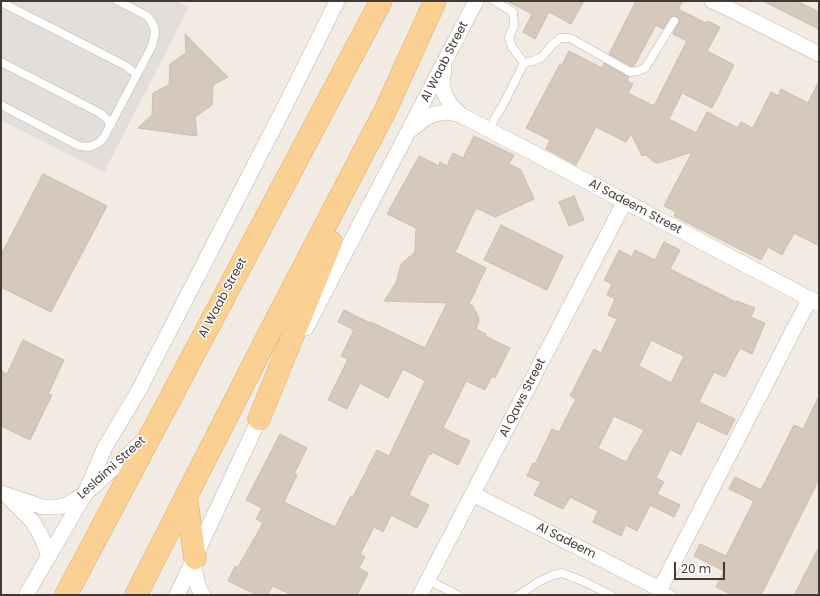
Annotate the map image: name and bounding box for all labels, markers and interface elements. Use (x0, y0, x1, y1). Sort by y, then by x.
street label: Al Waab Street (418, 19, 472, 105)
street label: Al Sadeem Street (586, 176, 684, 238)
street label: Al Waab Street (196, 255, 250, 341)
street label: Al Qaws Street (497, 356, 549, 440)
street label: Leslaimi Street (75, 434, 149, 502)
street label: Al Sadeem (534, 520, 598, 562)
scale bar (676, 554, 727, 580)
text: 20 m (681, 560, 711, 577)

